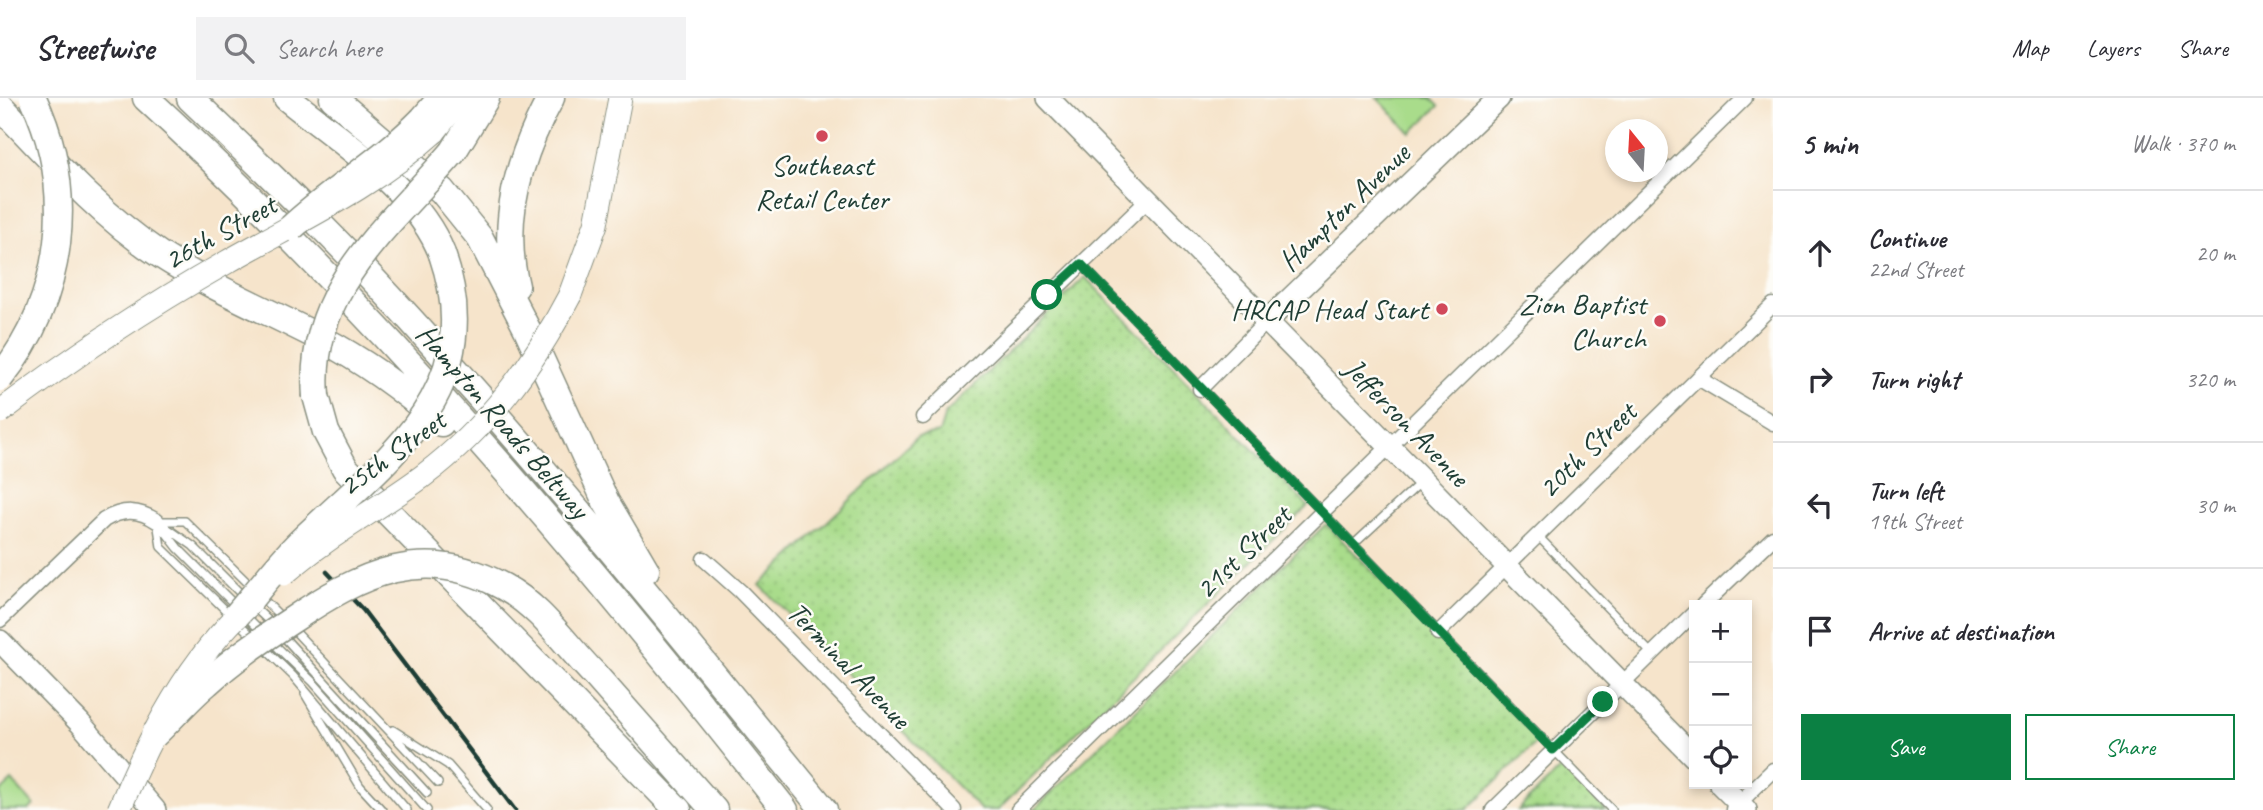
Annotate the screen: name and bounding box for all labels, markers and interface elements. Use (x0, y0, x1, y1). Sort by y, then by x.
search box (196, 17, 686, 80)
text: Streetwise (35, 27, 154, 69)
icon: search (220, 29, 258, 67)
text: Search here (276, 32, 382, 65)
text: Map (2012, 33, 2049, 63)
text: Layers (2087, 33, 2140, 63)
text: Share (2178, 33, 2228, 63)
north arrow (1605, 119, 1668, 182)
text: 5 min (1801, 125, 1858, 163)
marker: Southeast Retail Center (814, 128, 830, 144)
text: Walk · 370 m (2131, 129, 2235, 158)
street label: Hampton Avenue (1270, 133, 1419, 279)
place label: Southeast Retail Center (755, 146, 891, 218)
street label: 26th Street (157, 184, 285, 278)
text: Continue (1868, 222, 1946, 255)
icon: ahead (1801, 234, 1839, 272)
text: 20 m (2196, 239, 2235, 268)
text: 22nd Street (1868, 255, 1963, 284)
route start (1031, 279, 1062, 310)
place label: Zion Baptist Church (1519, 285, 1649, 357)
place label: HRCAP Head Start (1231, 290, 1431, 328)
marker: HRCAP Head Start (1434, 301, 1450, 317)
marker: Zion Baptist Church (1652, 313, 1668, 329)
street label: Hampton Roads Beltway (408, 316, 600, 529)
street label: Jefferson Avenue (1335, 348, 1479, 496)
icon: right (1801, 360, 1839, 398)
text: Turn right (1868, 363, 1959, 396)
text: 320 m (2186, 365, 2235, 394)
street label: 20th Street (1530, 392, 1646, 506)
street label: 25th Street (331, 400, 455, 504)
text: Turn left (1868, 474, 1943, 507)
icon: left (1801, 486, 1839, 524)
text: 30 m (2196, 491, 2235, 520)
street label: 21st Street (1187, 495, 1301, 607)
text: 19th Street (1868, 507, 1962, 536)
street label: Terminal Avenue (779, 593, 921, 738)
map controls (1689, 600, 1752, 789)
button: + (1689, 600, 1752, 663)
icon: arrive (1801, 612, 1839, 650)
text: Arrive at destination (1868, 615, 2054, 648)
button: − (1689, 663, 1752, 726)
route end (1587, 686, 1618, 717)
button: Save (1801, 714, 2011, 780)
button: Share (2025, 714, 2235, 780)
button: locate (1689, 726, 1752, 789)

